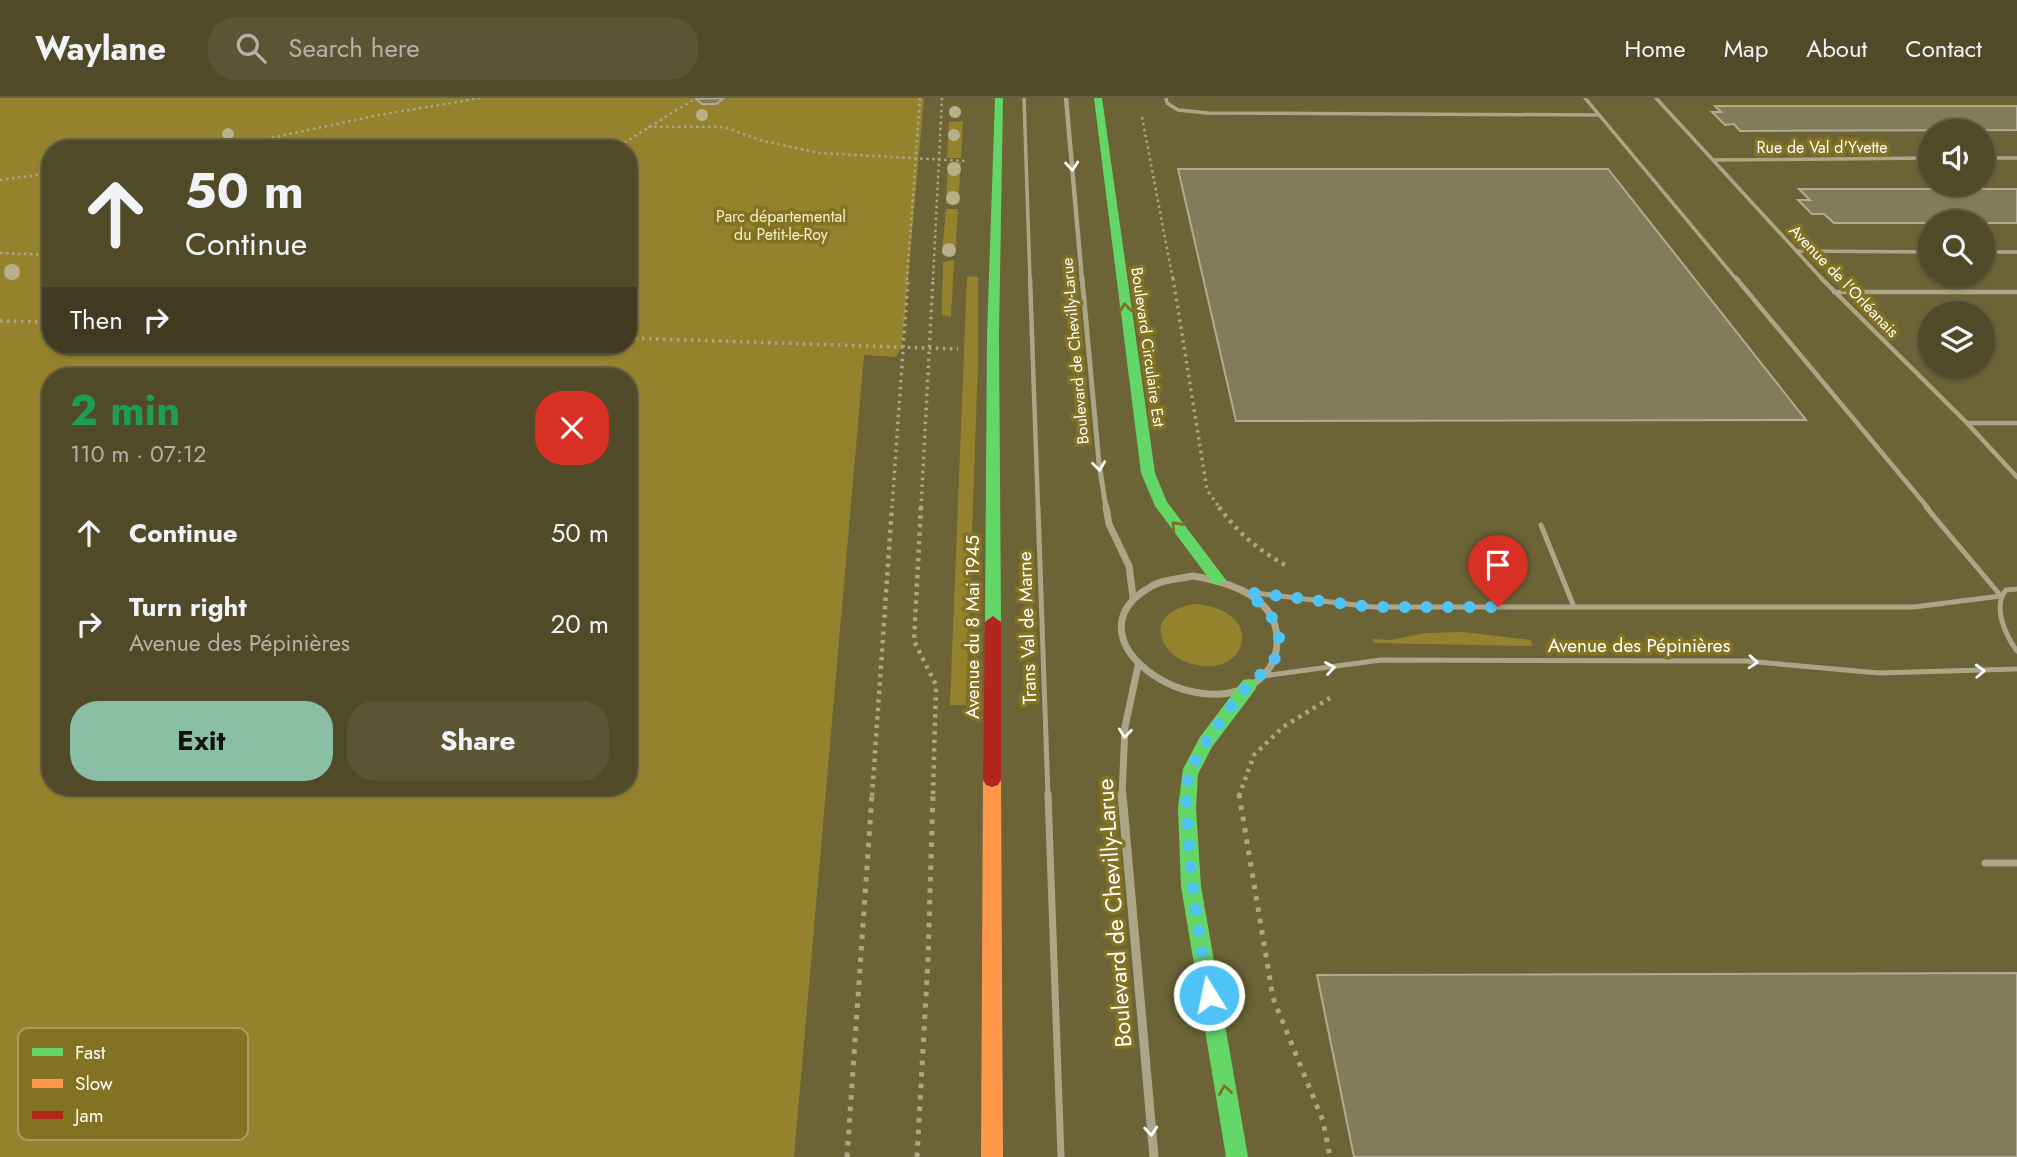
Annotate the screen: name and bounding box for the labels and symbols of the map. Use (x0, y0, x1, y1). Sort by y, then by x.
street label: Rue de Val d'Yvette (1757, 136, 1887, 159)
one-way arrow (1064, 161, 1079, 172)
park label: Parc départemental du Petit-le-Roy (716, 205, 846, 246)
street label: Avenue de l'Orléanais (1784, 219, 1904, 343)
street label: Boulevard de Chevilly-Larue (1055, 257, 1095, 445)
street label: Boulevard Circulaire Est (1125, 266, 1171, 429)
one-way arrow (1118, 302, 1133, 314)
one-way arrow (1092, 460, 1107, 472)
one-way arrow (1172, 521, 1184, 534)
street label: Avenue du 8 Mai 1945 (959, 535, 986, 719)
pin (1468, 535, 1528, 607)
street label: Trans Val de Marne (1011, 551, 1043, 705)
street label: Avenue des Pépinières (1548, 632, 1731, 659)
one-way arrow (1747, 654, 1758, 669)
one-way arrow (1324, 660, 1336, 675)
one-way arrow (1974, 664, 1985, 679)
one-way arrow (1118, 728, 1133, 739)
street label: Boulevard de Chevilly-Larue (1088, 777, 1140, 1049)
position arrow (1172, 958, 1246, 1032)
legend (18, 1028, 248, 1140)
text: Fast (75, 1039, 106, 1066)
text: Slow (75, 1070, 113, 1097)
one-way arrow (1218, 1084, 1233, 1096)
text: Jam (72, 1102, 104, 1129)
one-way arrow (1143, 1126, 1158, 1137)

